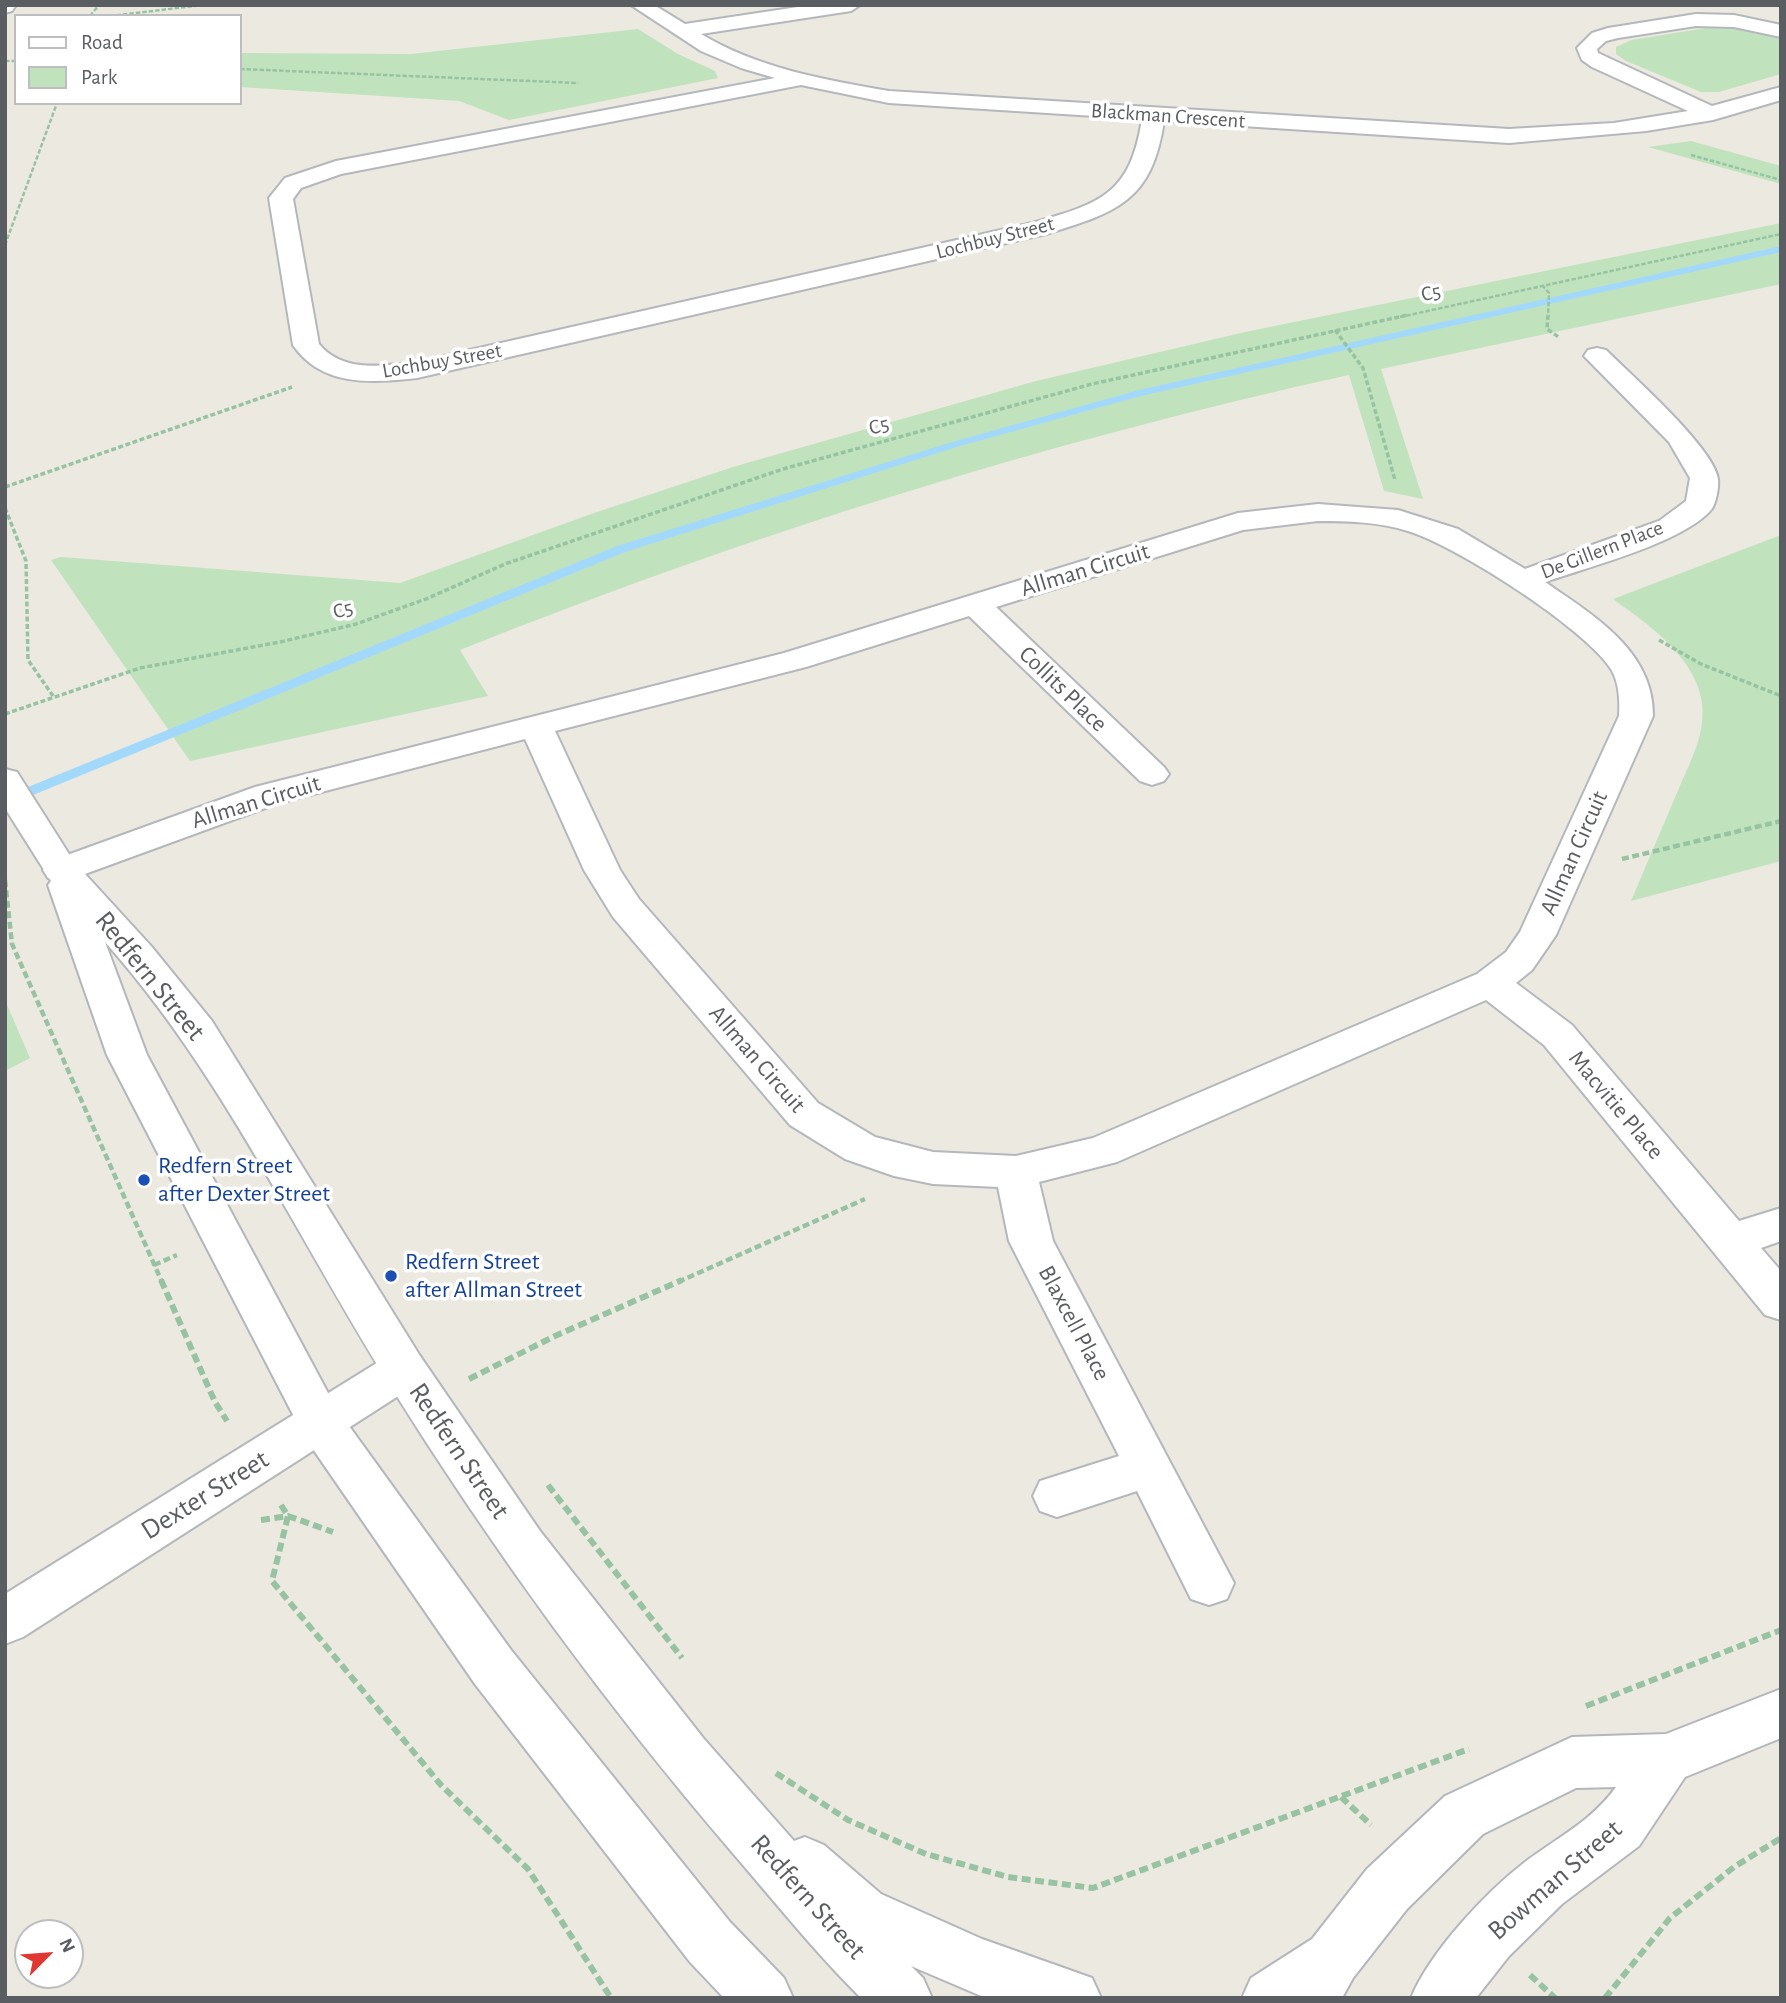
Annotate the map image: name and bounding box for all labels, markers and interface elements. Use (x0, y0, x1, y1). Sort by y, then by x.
legend (14, 14, 242, 105)
text: Road (81, 32, 123, 53)
text: Park (81, 67, 117, 88)
street label: Blackman Crescent (1090, 98, 1246, 134)
street label: Lochbuy Street (933, 211, 1057, 265)
street label: C5 (1419, 279, 1443, 307)
street label: Lochbuy Street (380, 338, 504, 384)
street label: C5 (866, 411, 892, 441)
street label: De Gillern Place (1537, 515, 1667, 585)
street label: Allman Circuit (1017, 537, 1153, 603)
street label: C5 (330, 595, 356, 625)
street label: Collits Place (1013, 640, 1113, 738)
street label: Allman Circuit (188, 769, 324, 835)
street label: Allman Circuit (1534, 786, 1614, 920)
street label: Redfern Street (88, 904, 212, 1048)
street label: Allman Circuit (702, 999, 812, 1119)
street label: Macvitie Place (1562, 1045, 1670, 1165)
place label: Redfern Street after Dexter Street (158, 1152, 330, 1208)
marker: Redfern Street after Dexter Street (136, 1172, 152, 1188)
place label: Redfern Street after Allman Street (405, 1248, 582, 1304)
street label: Blaxcell Place (1032, 1261, 1116, 1385)
marker: Redfern Street after Allman Street (383, 1268, 399, 1284)
street label: Redfern Street (401, 1377, 517, 1525)
street label: Dexter Street (135, 1443, 275, 1547)
street label: Bowman Street (1481, 1813, 1629, 1947)
street label: Redfern Street (743, 1827, 873, 1967)
north arrow (14, 1919, 84, 1989)
text: N (55, 1936, 78, 1956)

